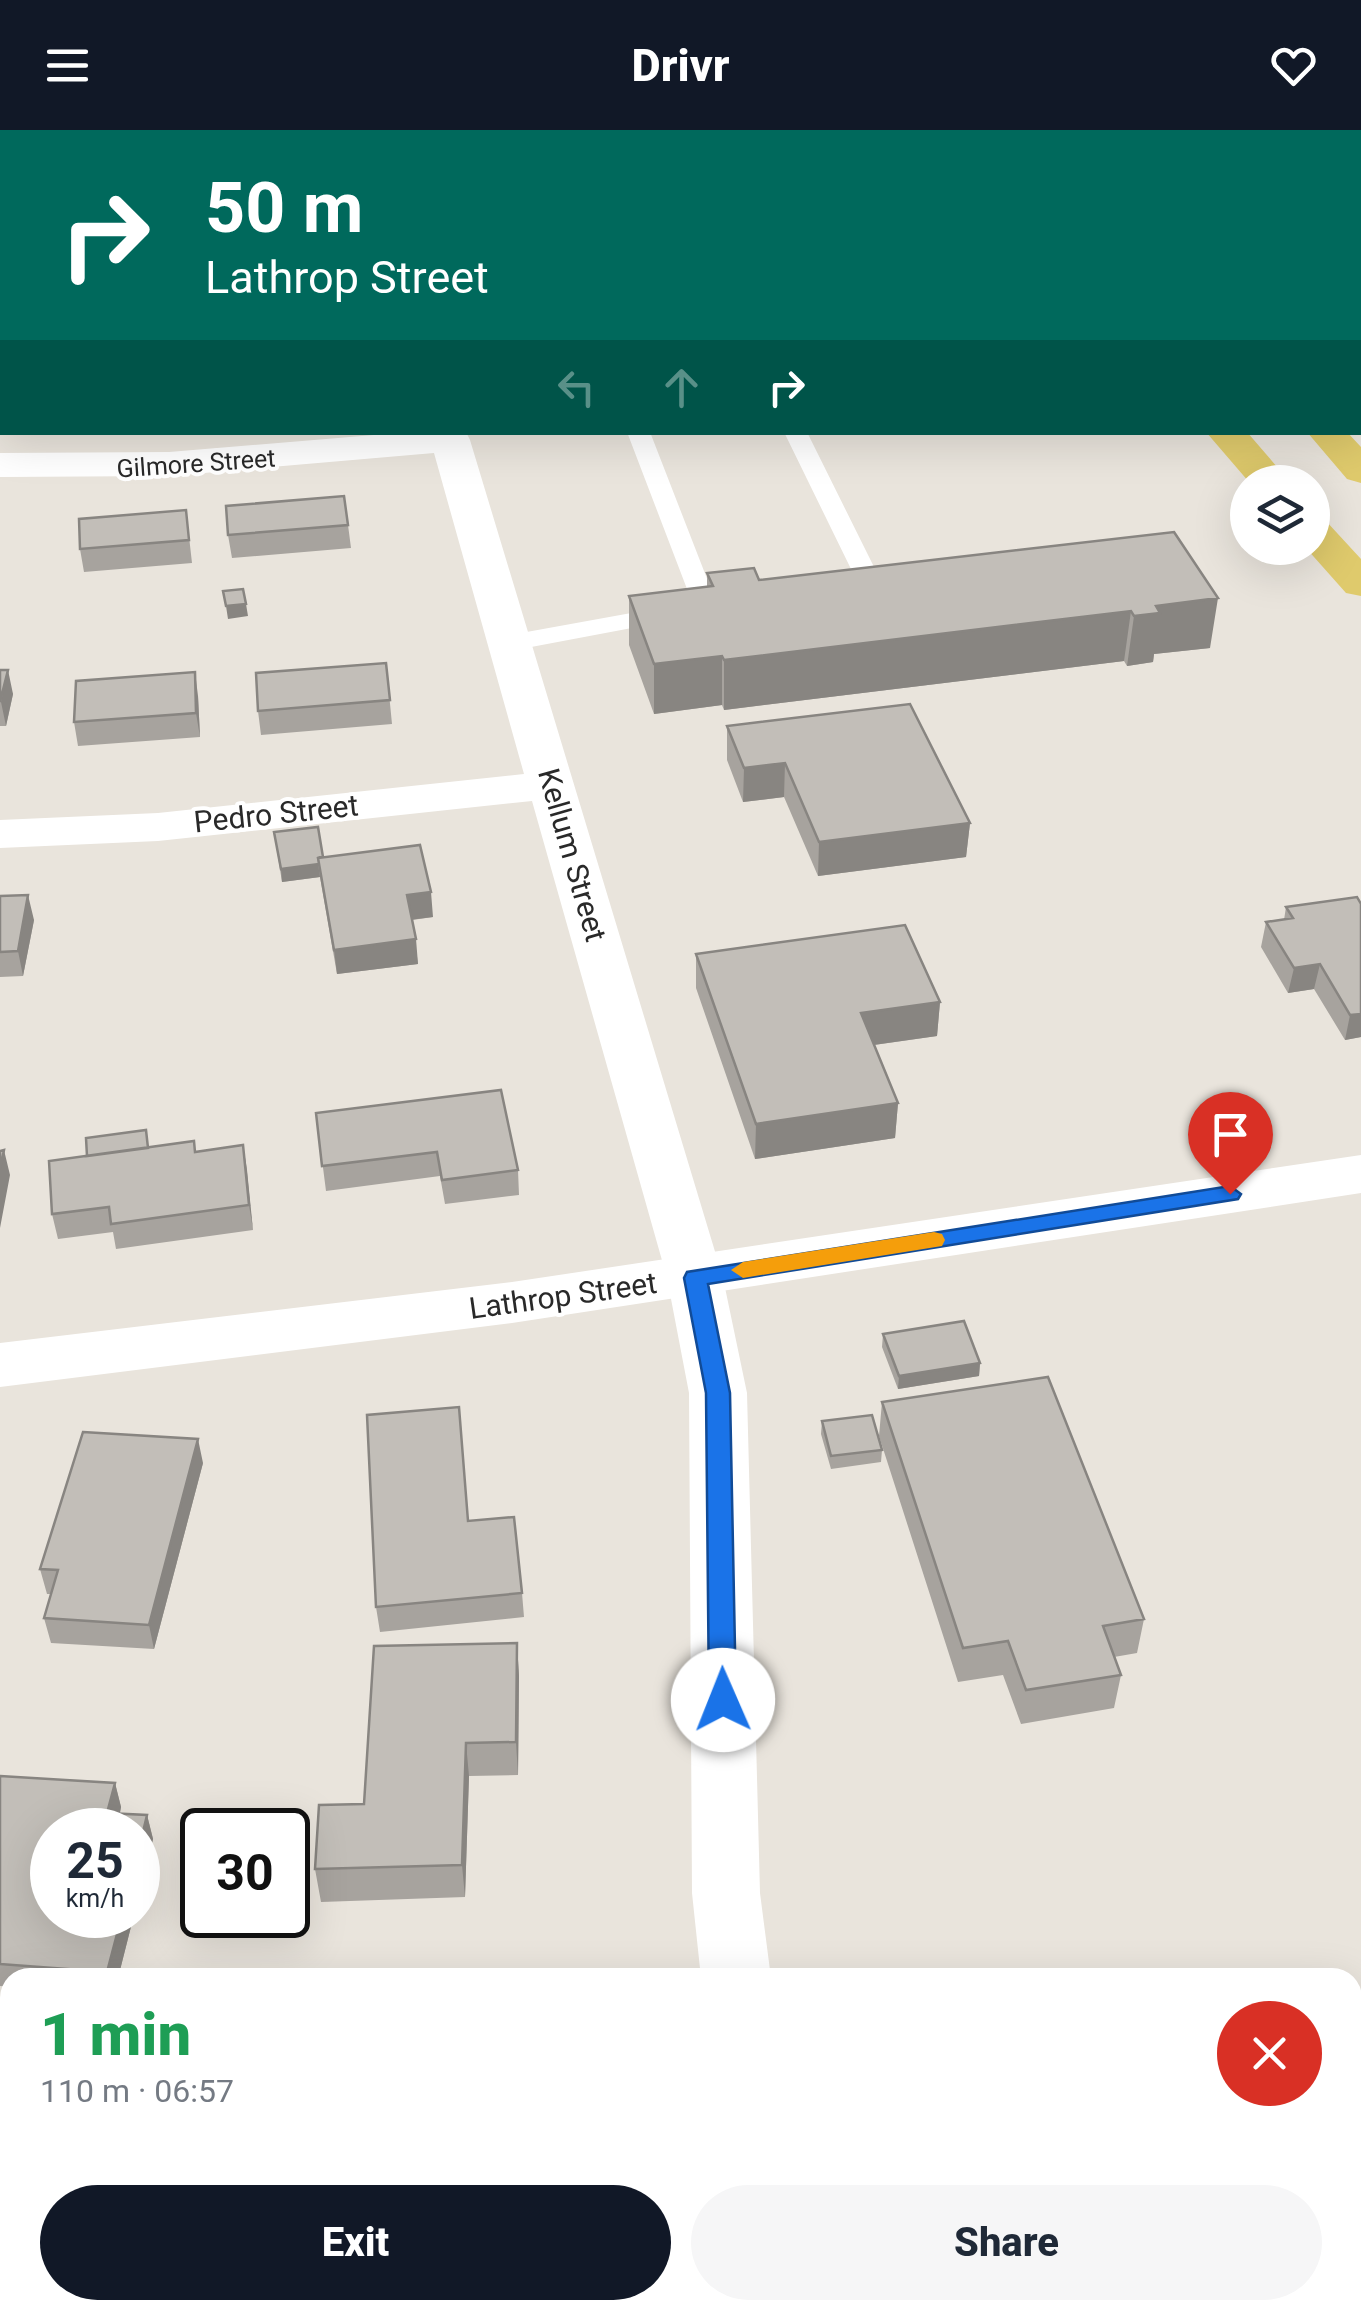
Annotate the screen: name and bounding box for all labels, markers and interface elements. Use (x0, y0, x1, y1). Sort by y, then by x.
icon: menu (40, 38, 95, 93)
icon: heart (1266, 38, 1321, 93)
text: Drivr (632, 39, 729, 92)
text: 50 m (205, 167, 363, 249)
icon: right (40, 170, 170, 300)
text: Lathrop Street (205, 251, 489, 304)
icon: left (549, 360, 604, 415)
icon: ahead (654, 360, 709, 415)
icon: right (759, 360, 814, 415)
street label: Gilmore Street (116, 443, 276, 484)
map controls (1230, 465, 1330, 565)
button: layers (1230, 465, 1330, 565)
street label: Kellum Street (531, 764, 614, 945)
street label: Pedro Street (192, 787, 360, 840)
pin (1188, 1092, 1273, 1195)
icon: arrive (1203, 1107, 1258, 1162)
street label: Lathrop Street (467, 1265, 659, 1326)
position arrow (671, 1648, 775, 1752)
speed limit sign: 30 (180, 1808, 310, 1938)
text: 25 (66, 1832, 124, 1890)
text: km/h (66, 1884, 124, 1913)
text: 1 min (40, 1999, 191, 2070)
button: close (1217, 2001, 1322, 2106)
text: 110 m · 06:57 (40, 2072, 234, 2110)
button: Exit (40, 2185, 671, 2300)
button: Share (691, 2185, 1322, 2300)

